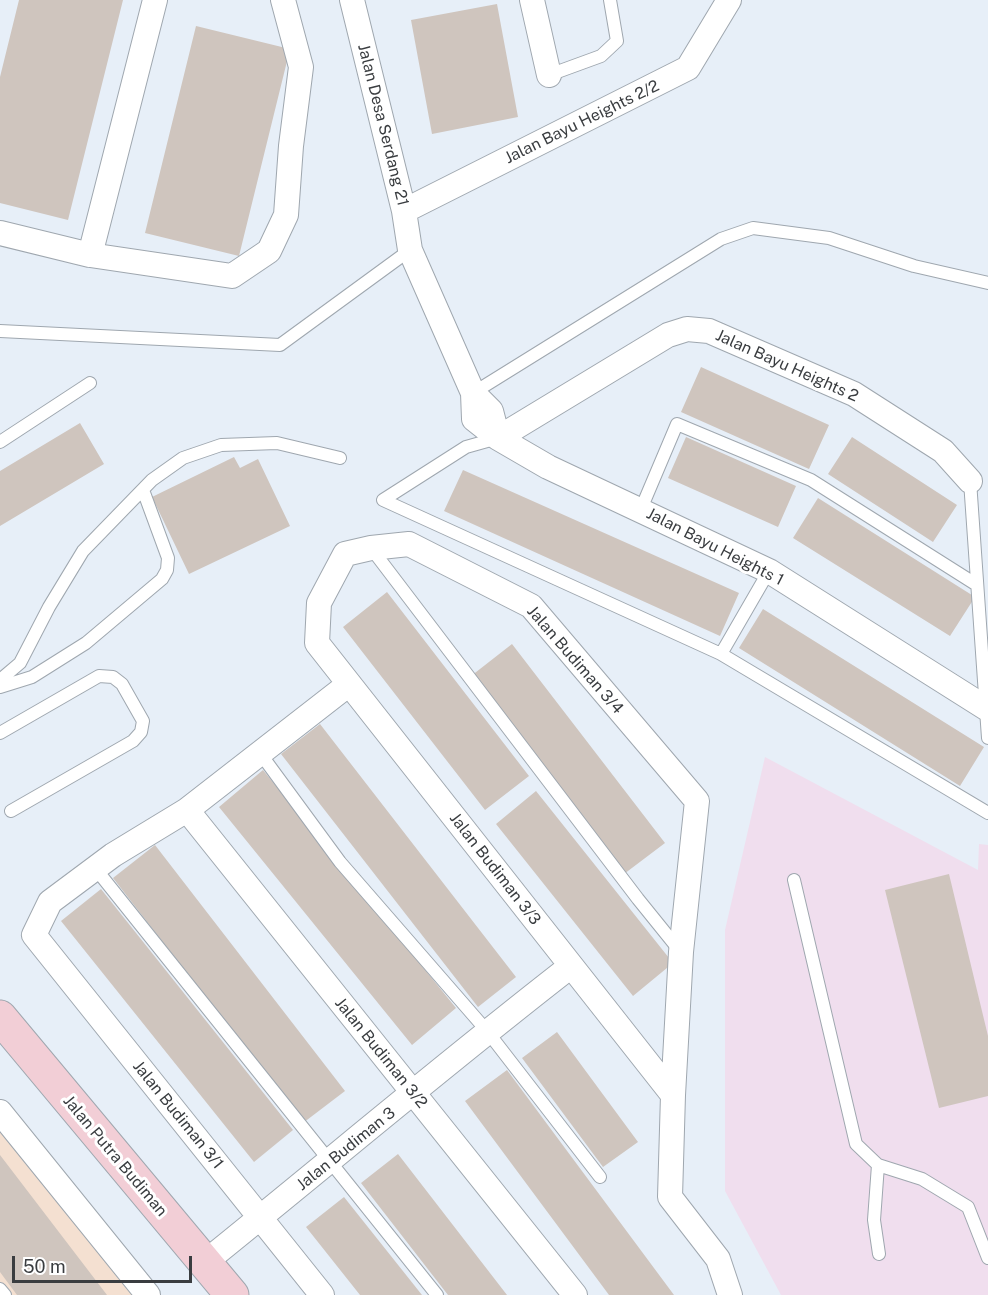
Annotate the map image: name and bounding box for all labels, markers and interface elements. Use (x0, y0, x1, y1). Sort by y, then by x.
street label: Jalan Desa Serdang 21 (354, 42, 412, 208)
street label: Jalan Bayu Heights 2/2 (502, 76, 662, 168)
street label: Jalan Bayu Heights 2 (713, 326, 861, 406)
street label: Jalan Bayu Heights 1 (643, 504, 787, 590)
street label: Jalan Budiman 3/4 (523, 602, 627, 718)
street label: Jalan Budiman 3/3 (445, 809, 545, 929)
street label: Jalan Budiman 3/2 (331, 994, 431, 1112)
street label: Jalan Budiman 3/1 (129, 1057, 227, 1173)
street label: Jalan Putra Budiman (59, 1092, 171, 1220)
street label: Jalan Budiman 3 (293, 1103, 399, 1195)
scale bar (15, 1244, 195, 1282)
text: 50 m (23, 1256, 66, 1277)

